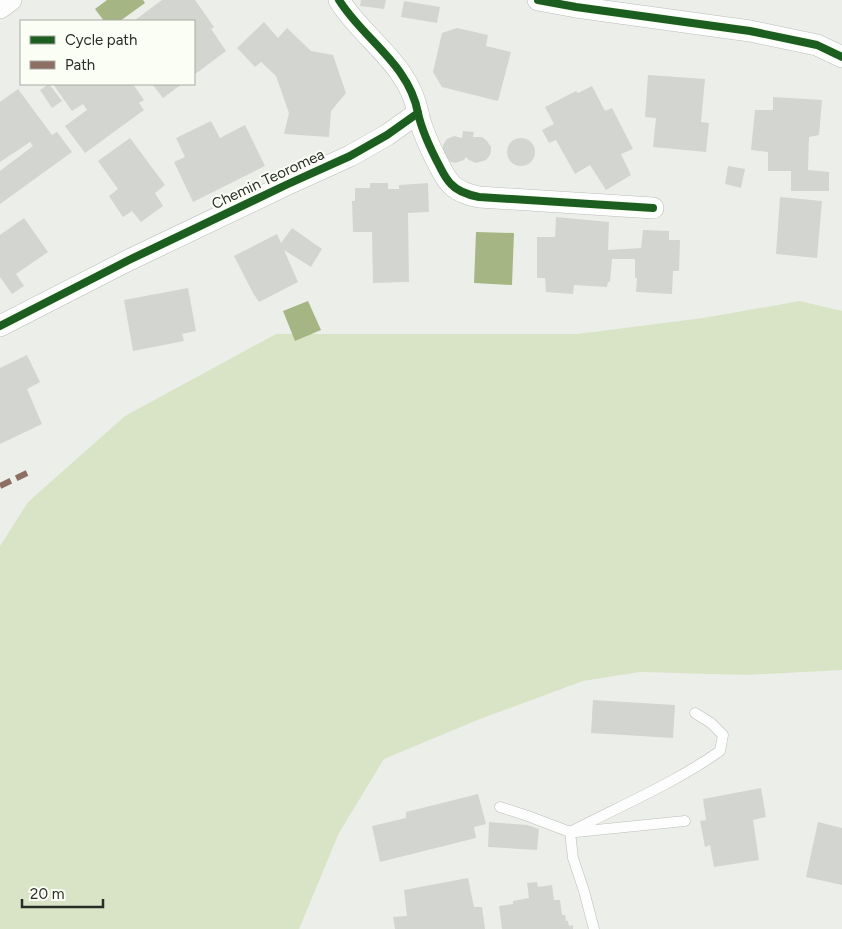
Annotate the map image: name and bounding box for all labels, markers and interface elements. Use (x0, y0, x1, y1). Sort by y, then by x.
legend (20, 20, 195, 85)
text: Cycle path (65, 31, 137, 49)
text: Path (65, 56, 95, 74)
street label: Chemin Teoromea (209, 145, 327, 213)
scale bar (22, 876, 104, 908)
text: 20 m (30, 885, 64, 903)

